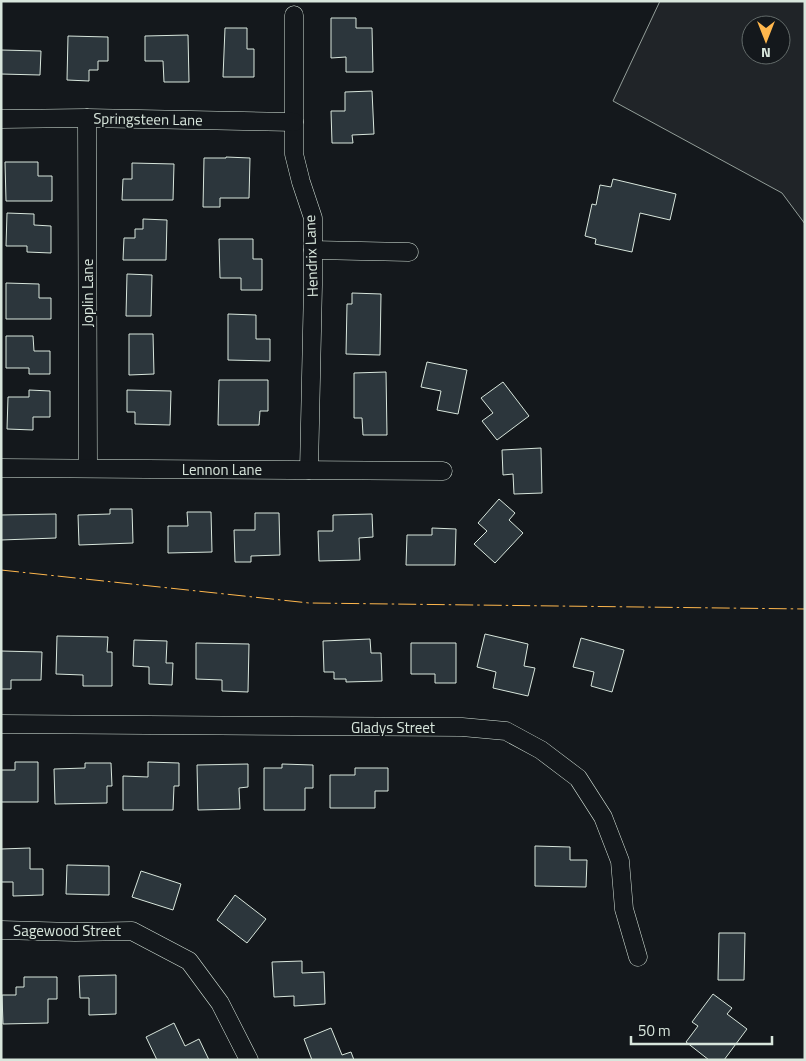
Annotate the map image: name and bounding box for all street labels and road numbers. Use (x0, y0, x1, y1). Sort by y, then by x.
street label: Springsteen Lane (93, 107, 203, 131)
street label: Hendrix Lane (298, 214, 324, 298)
street label: Joplin Lane (76, 259, 99, 327)
street label: Lennon Lane (182, 458, 262, 481)
street label: Gladys Street (351, 716, 436, 739)
street label: Sagewood Street (13, 919, 122, 942)

